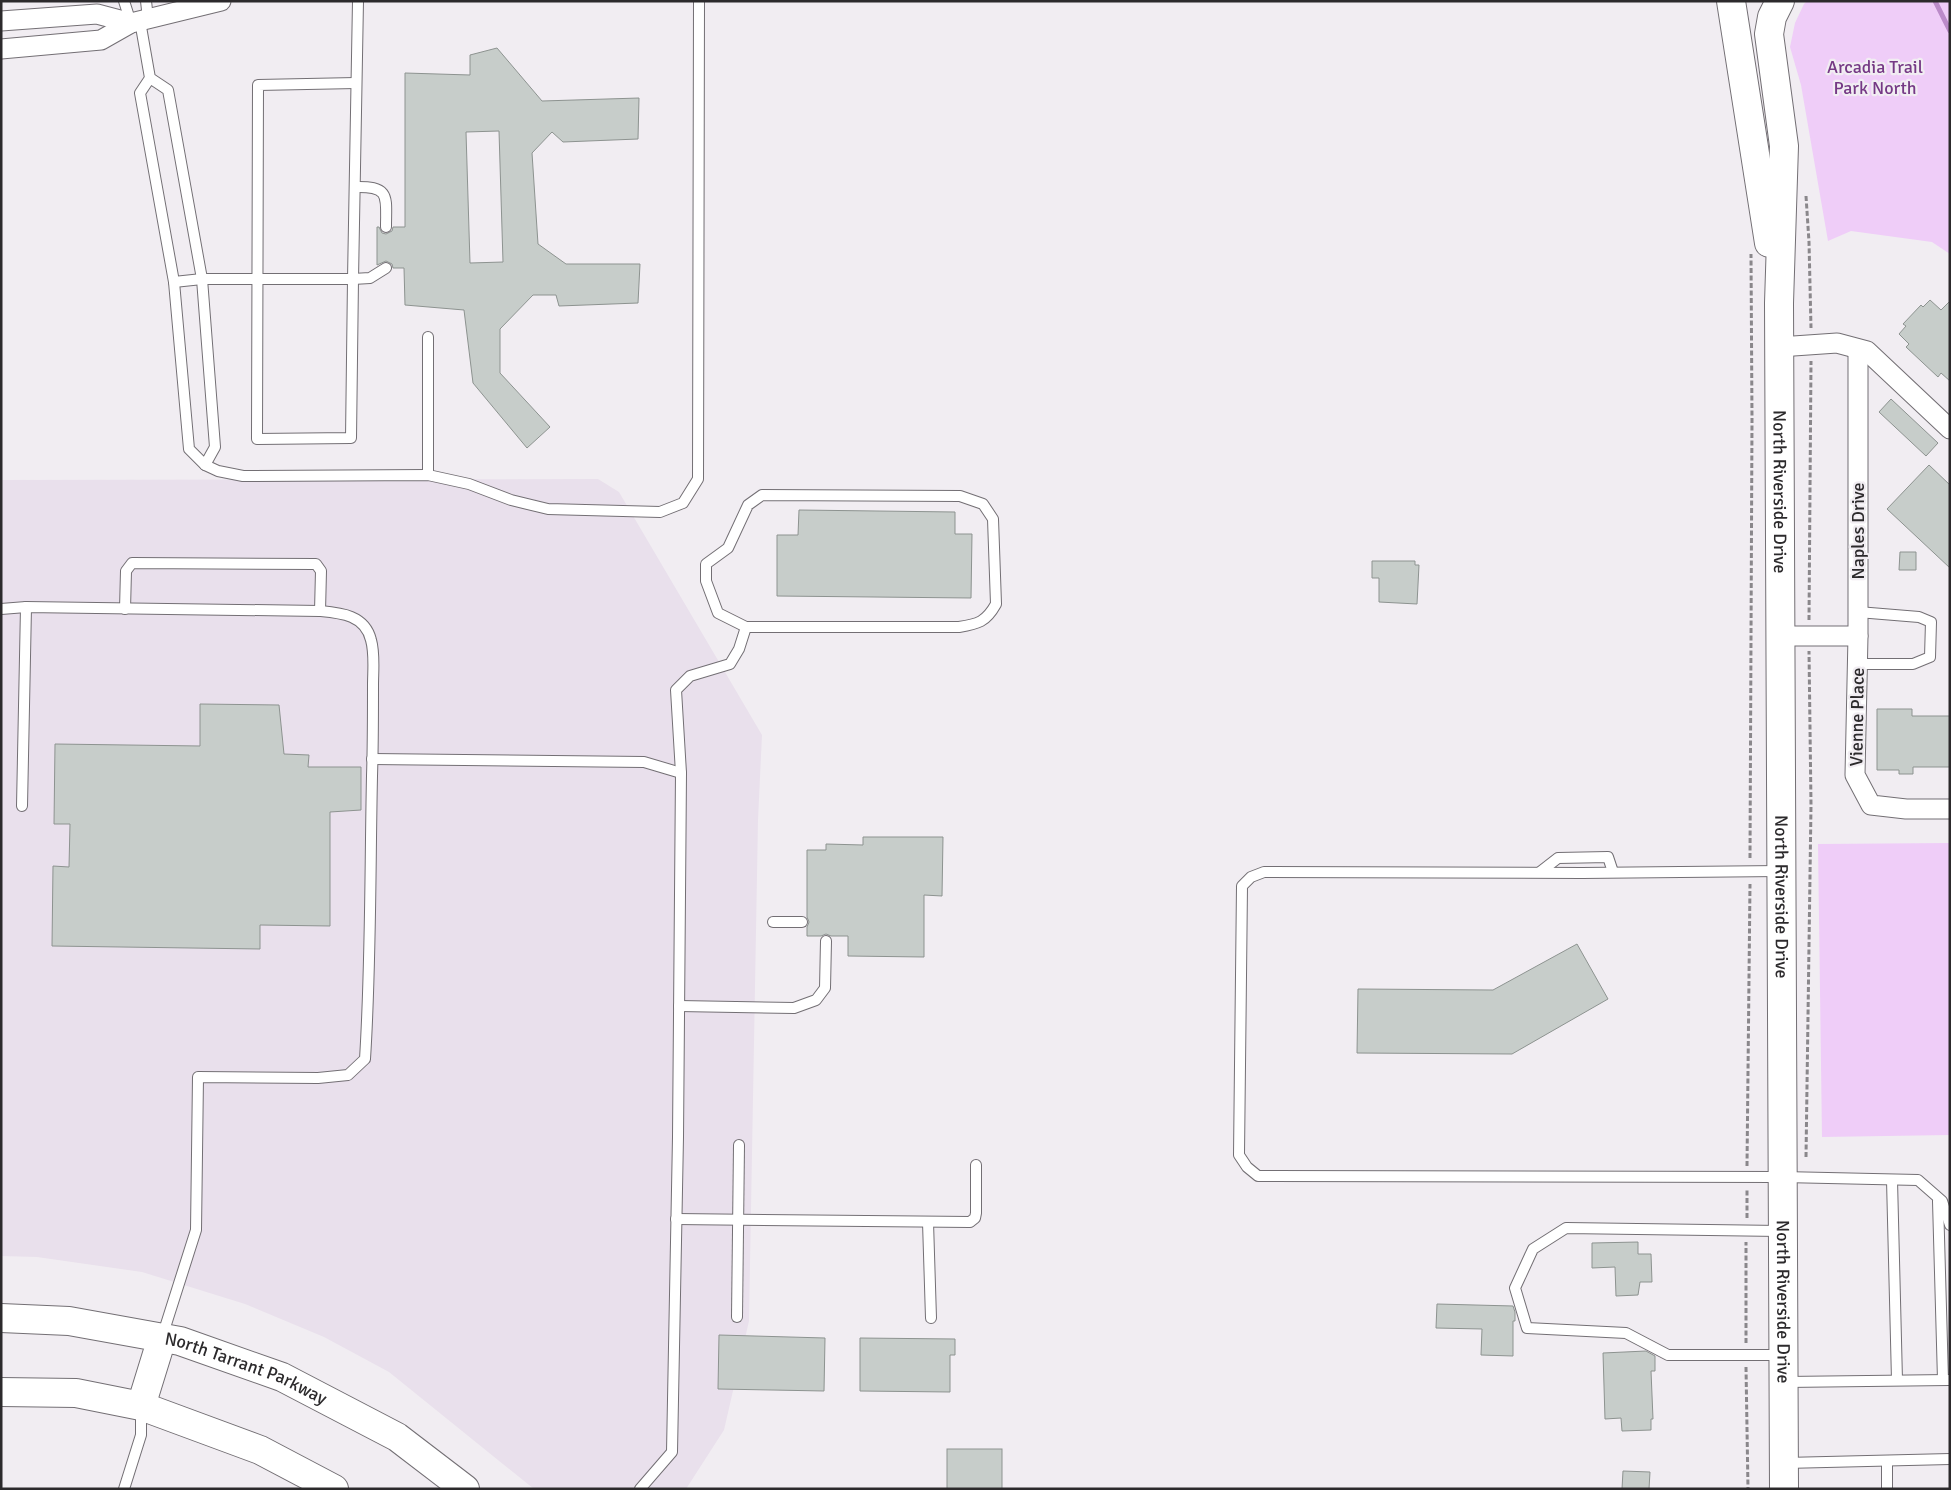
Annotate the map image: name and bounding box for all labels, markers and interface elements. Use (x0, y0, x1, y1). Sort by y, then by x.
park label: Arcadia Trail Park North (1827, 56, 1923, 99)
street label: North Riverside Drive (1768, 410, 1791, 574)
street label: Naples Drive (1847, 482, 1869, 580)
street label: Vienne Place (1845, 667, 1869, 767)
street label: North Riverside Drive (1770, 815, 1793, 979)
street label: North Riverside Drive (1772, 1220, 1795, 1384)
street label: North Tarrant Parkway (163, 1327, 331, 1410)

